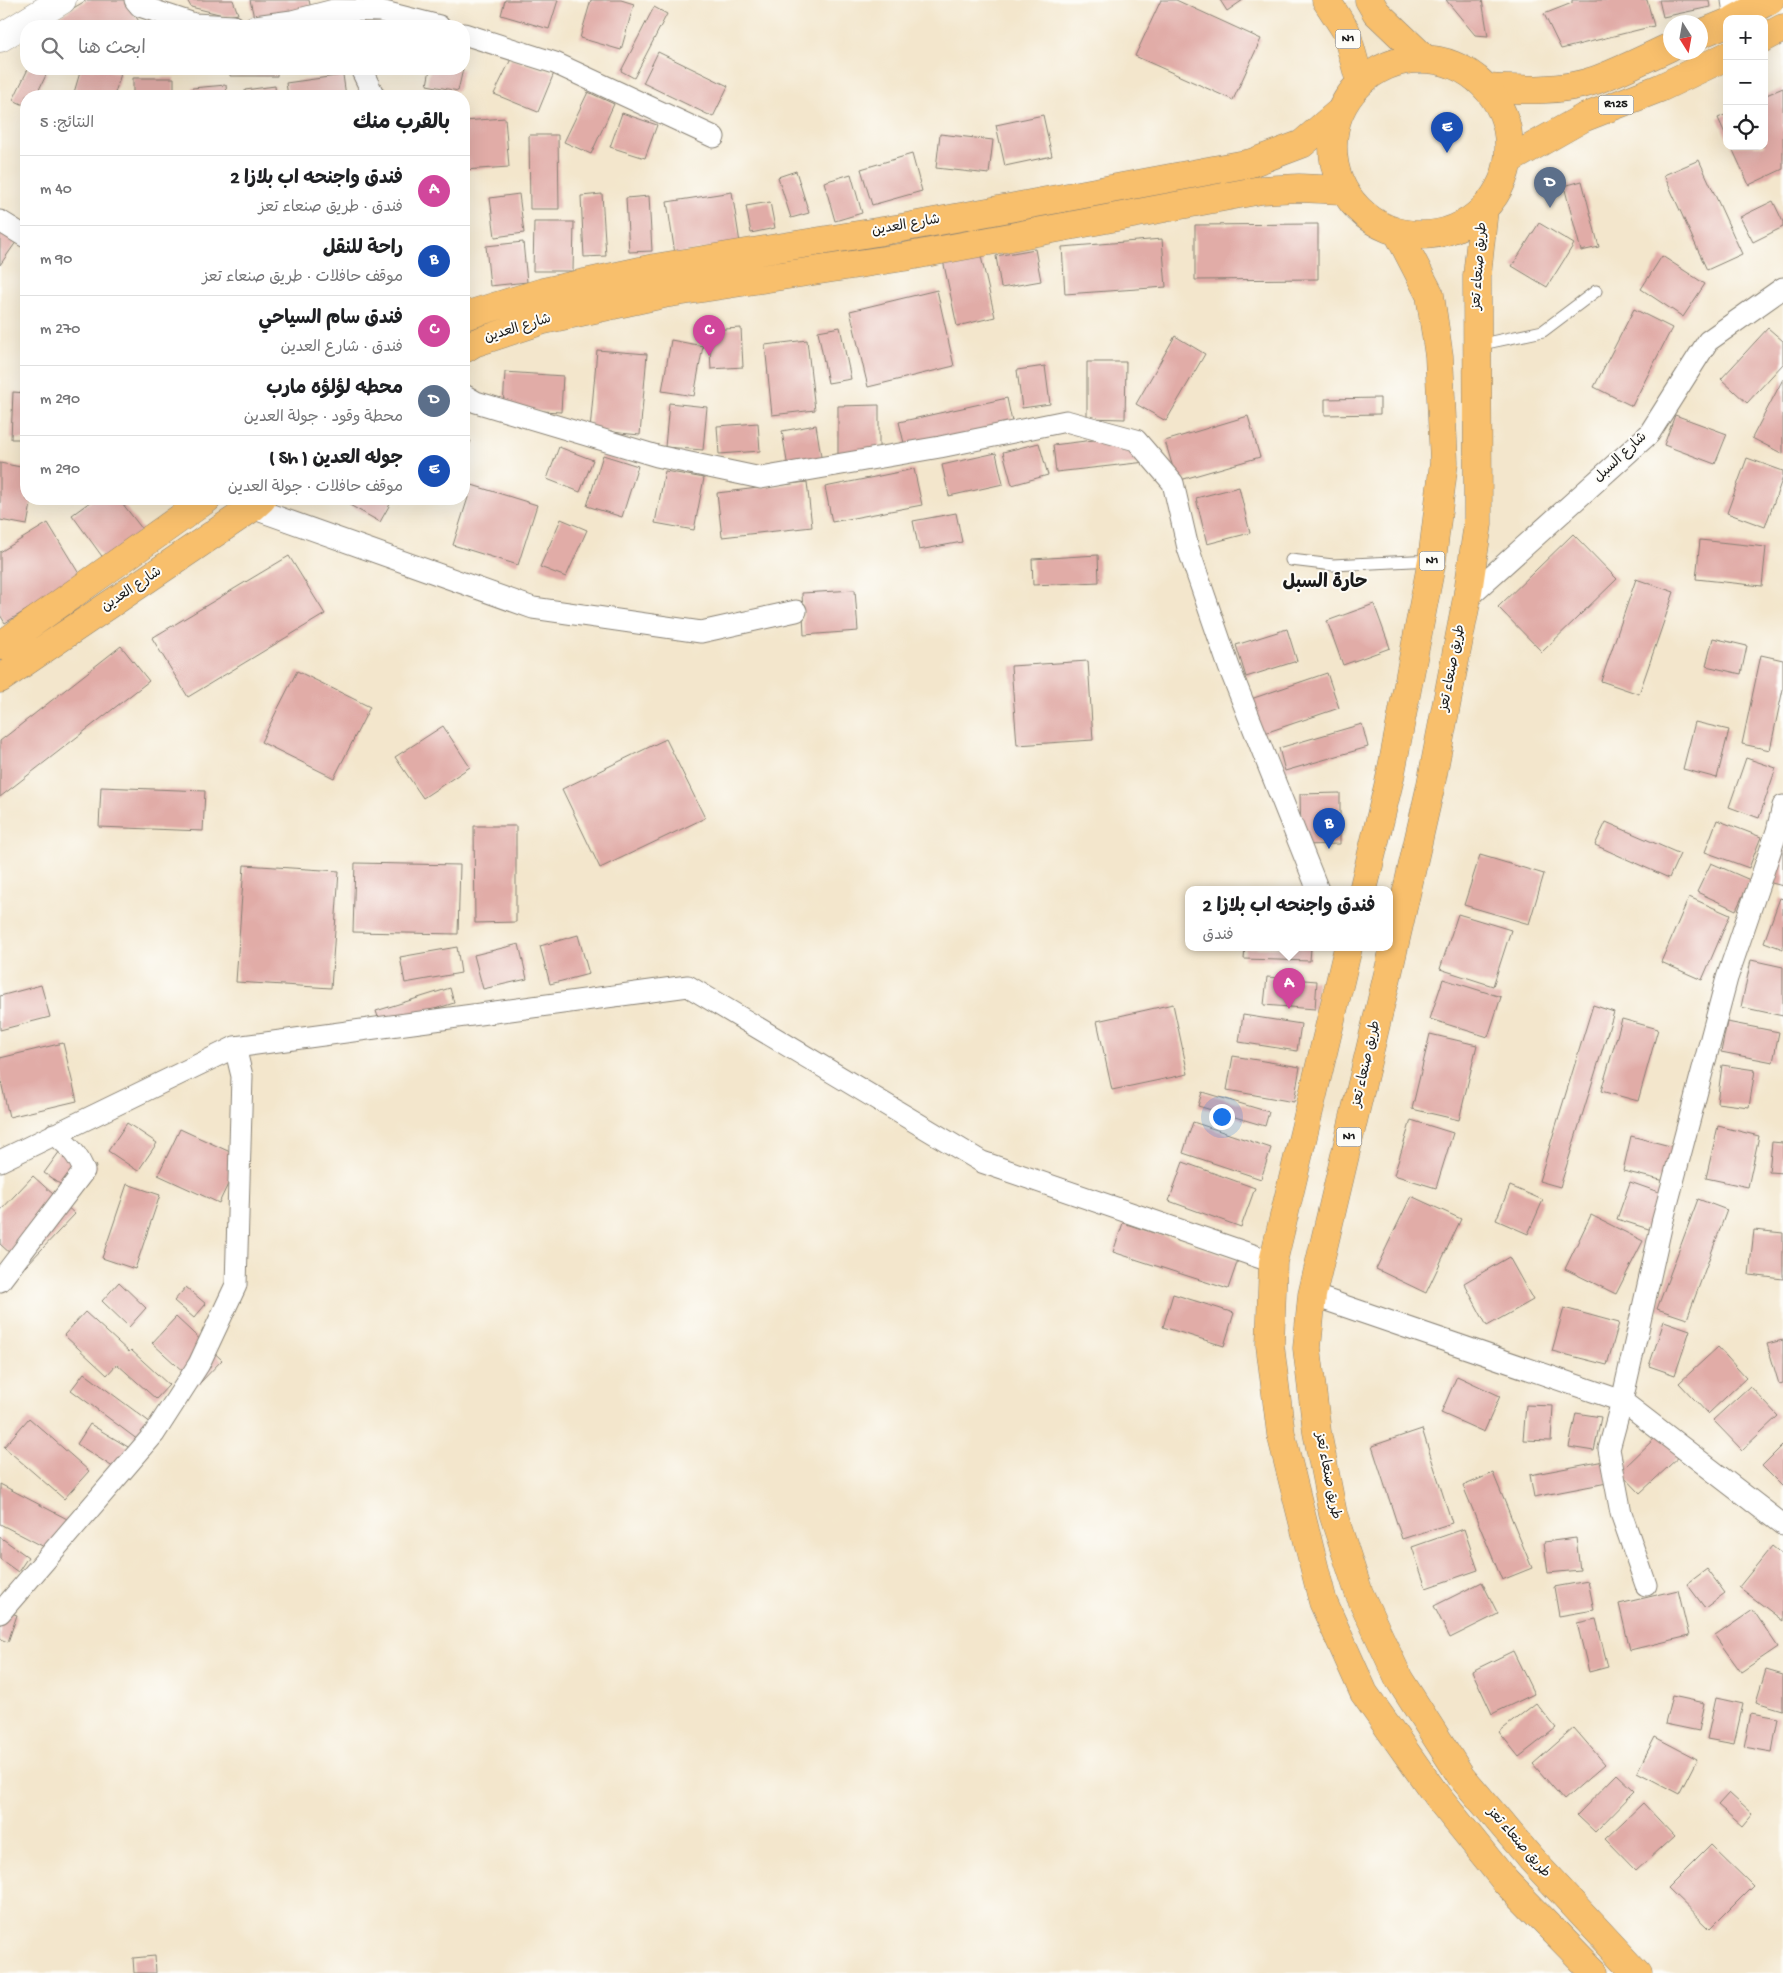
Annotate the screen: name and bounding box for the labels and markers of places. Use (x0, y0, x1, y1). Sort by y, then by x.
pin: E (1431, 112, 1463, 153)
pin: D (1534, 167, 1566, 208)
pin: C (693, 315, 725, 356)
pin: B (1313, 808, 1345, 849)
pin: A (1273, 968, 1305, 1009)

